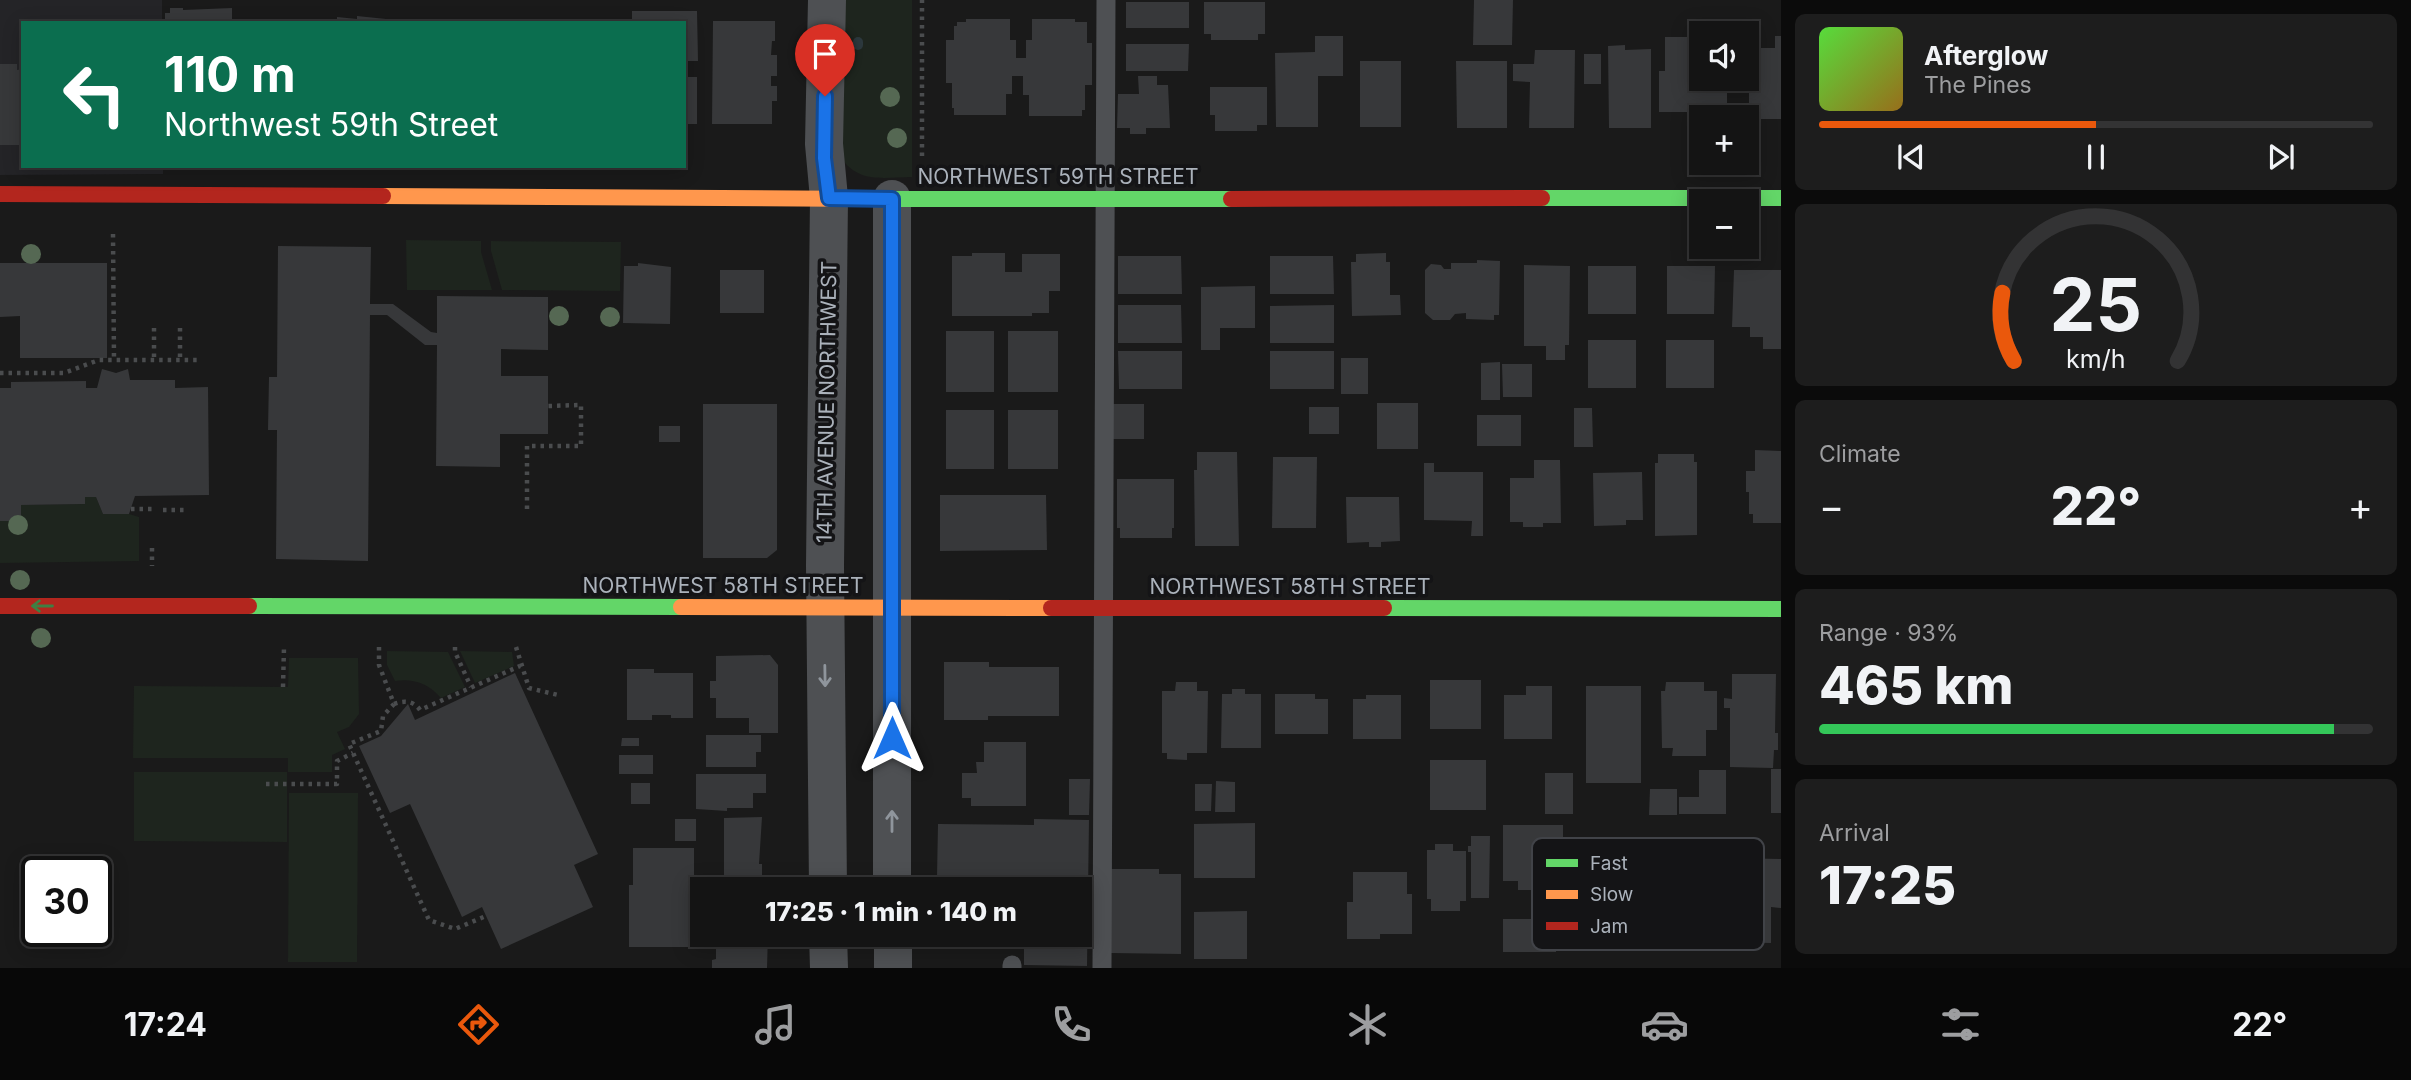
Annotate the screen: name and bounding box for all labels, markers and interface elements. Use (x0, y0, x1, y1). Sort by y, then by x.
map controls (1689, 21, 1759, 259)
button: sound (1689, 21, 1759, 91)
pin (795, 24, 855, 96)
icon: arrive (806, 35, 844, 73)
text: Afterglow (1924, 40, 2048, 71)
text: 110 m (164, 45, 296, 104)
icon: left (49, 49, 140, 140)
text: The Pines (1924, 71, 2032, 99)
text: Northwest 59th Street (164, 105, 498, 144)
button: + (1689, 105, 1759, 175)
icon: previous (1892, 138, 1930, 176)
icon: pause (2077, 138, 2115, 176)
icon: next (2262, 138, 2300, 176)
street label: NORTHWEST 59TH STREET (917, 164, 1199, 189)
button: − (1689, 189, 1759, 259)
text: 25 (2050, 260, 2142, 349)
street label: 14TH AVENUE NORTHWEST (812, 261, 841, 543)
text: km/h (2066, 343, 2126, 373)
text: Climate (1819, 440, 1901, 468)
text: 22° (2051, 475, 2141, 538)
text: − (1819, 483, 1844, 529)
text: + (2348, 483, 2373, 529)
street label: NORTHWEST 58TH STREET (583, 573, 863, 598)
street label: NORTHWEST 58TH STREET (1150, 574, 1430, 599)
one-way arrow (31, 599, 54, 613)
text: Range · 93% (1819, 619, 1958, 647)
text: 465 km (1819, 654, 2014, 717)
one-way arrow (819, 664, 832, 687)
position arrow (855, 701, 929, 775)
one-way arrow (885, 810, 899, 833)
text: Arrival (1819, 819, 1890, 847)
legend (1532, 838, 1764, 950)
text: Fast (1590, 852, 1628, 875)
text: 17:25 (1819, 854, 1956, 917)
speed limit sign: 30 (21, 856, 112, 947)
text: Slow (1590, 883, 1633, 906)
text: 17:25 · 1 min · 140 m (765, 896, 1017, 927)
text: Jam (1590, 915, 1628, 938)
icon: directions (454, 1000, 503, 1049)
icon: music (751, 1000, 800, 1049)
icon: phone (1047, 1000, 1096, 1049)
icon: climate (1343, 1000, 1392, 1049)
icon: car (1640, 1000, 1689, 1049)
icon: filters (1936, 1000, 1985, 1049)
text: 17:24 (124, 1005, 207, 1044)
text: 22° (2232, 1005, 2287, 1044)

